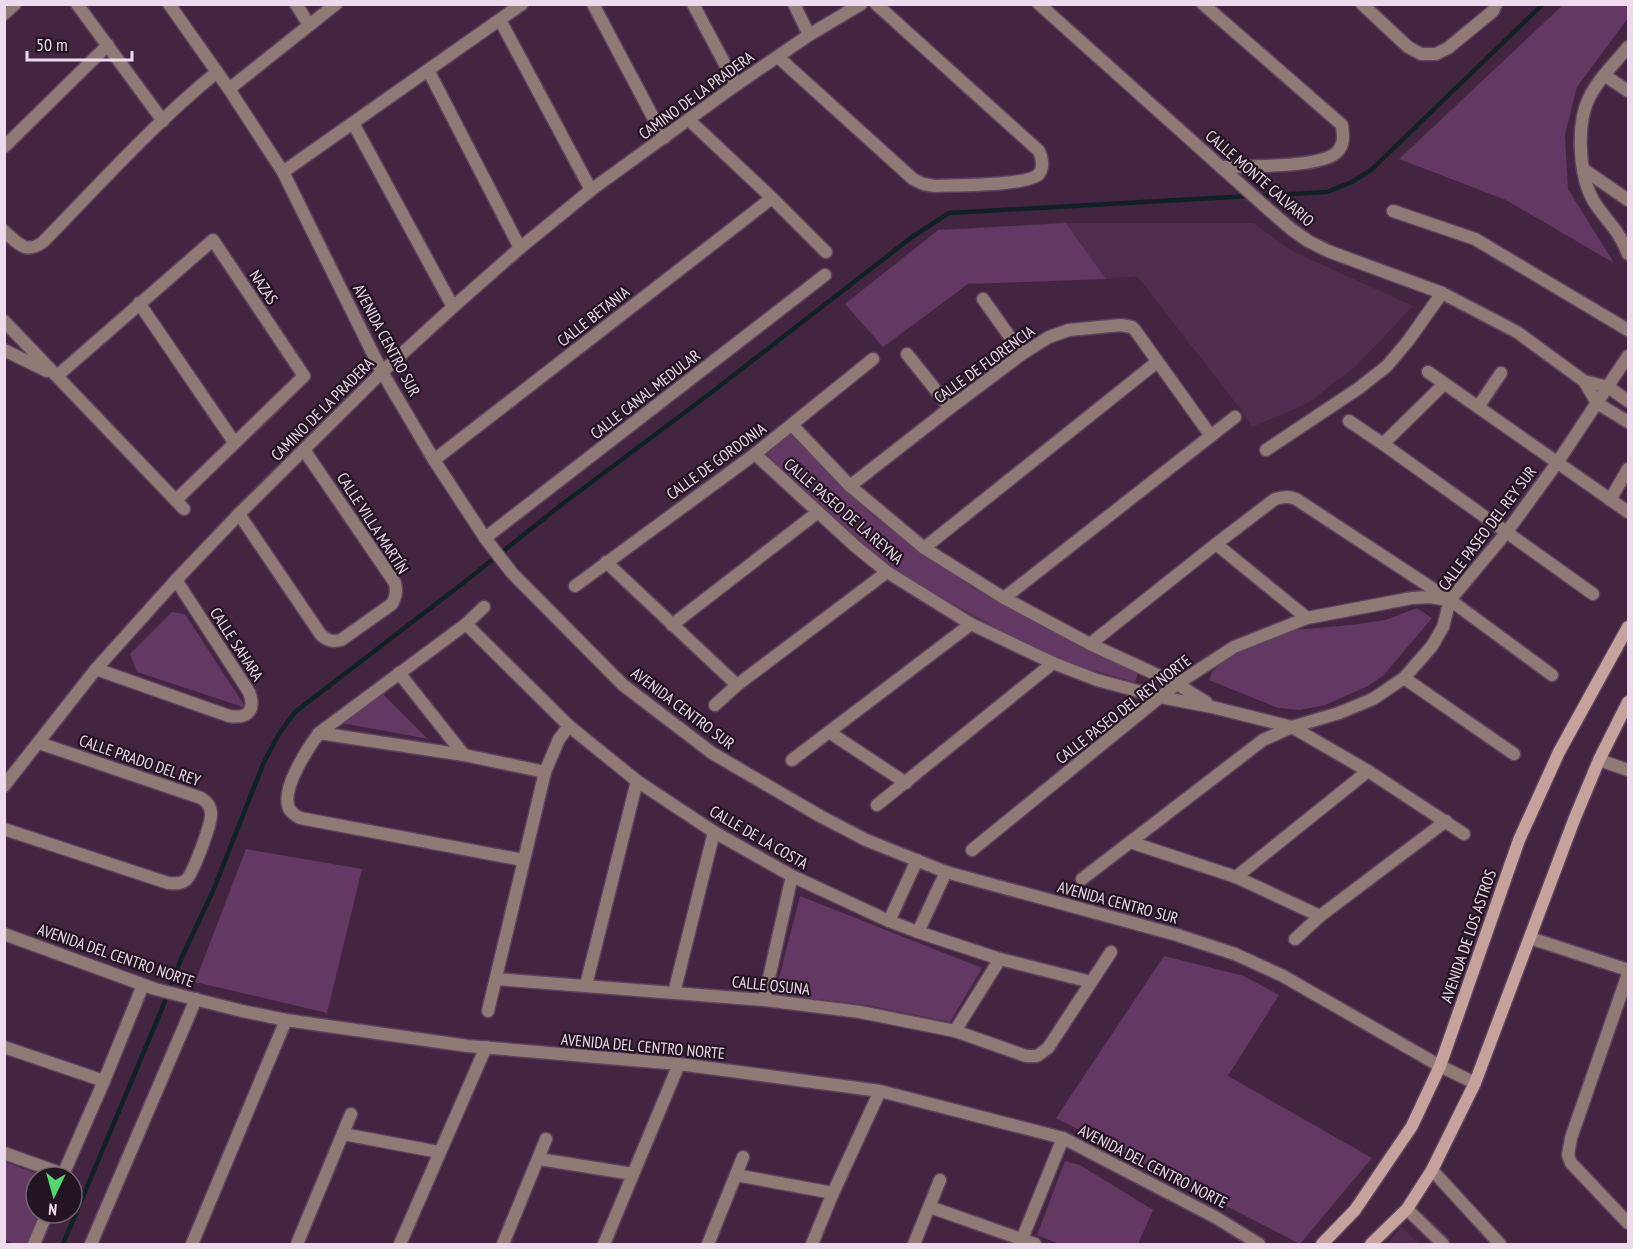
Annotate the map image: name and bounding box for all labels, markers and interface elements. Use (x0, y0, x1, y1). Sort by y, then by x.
scale bar (27, 24, 132, 62)
text: 50 m (36, 33, 68, 56)
street label: CAMINO DE LA PRADERA (635, 46, 758, 143)
street label: CALLE MONTE CALVARIO (1202, 125, 1319, 231)
street label: NAZAS (245, 266, 283, 308)
street label: AVENIDA CENTRO SUR (349, 280, 425, 400)
street label: CALLE BETANIA (553, 281, 633, 350)
street label: CALLE DE FLORENCIA (930, 321, 1039, 407)
street label: CALLE CANAL MEDULAR (586, 345, 704, 443)
street label: CAMINO DE LA PRADERA (266, 353, 378, 465)
street label: CALLE DE GORDONIA (662, 418, 770, 504)
street label: CALLE PASEO DE LA REYNA (780, 454, 908, 569)
street label: CALLE PASEO DEL REY SUR (1434, 462, 1540, 594)
street label: CALLE VILLA MARTÍN (333, 469, 413, 577)
street label: CALLE SAHARA (206, 604, 268, 685)
street label: CALLE PASEO DEL REY NORTE (1052, 650, 1195, 768)
street label: AVENIDA CENTRO SUR (627, 663, 739, 754)
street label: CALLE PRADO DEL REY (77, 730, 204, 790)
street label: CALLE DE LA COSTA (706, 801, 812, 873)
street label: AVENIDA DE LOS ASTROS (1436, 867, 1500, 1005)
street label: AVENIDA CENTRO SUR (1055, 876, 1181, 928)
street label: AVENIDA DEL CENTRO NORTE (35, 919, 197, 991)
street label: CALLE OSUNA (731, 971, 811, 999)
street label: AVENIDA DEL CENTRO NORTE (560, 1029, 726, 1063)
street label: AVENIDA DEL CENTRO NORTE (1075, 1120, 1231, 1212)
north arrow (24, 1165, 84, 1225)
text: N (48, 1200, 58, 1220)

